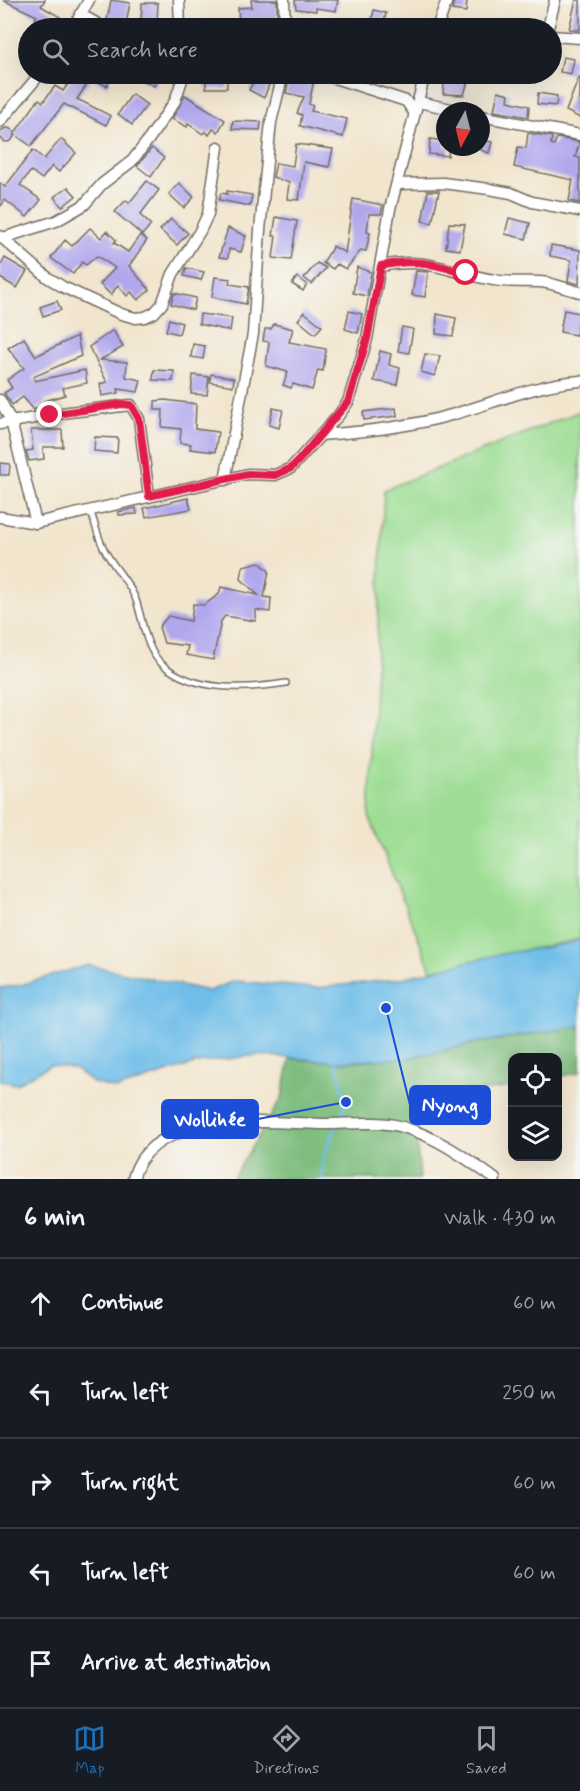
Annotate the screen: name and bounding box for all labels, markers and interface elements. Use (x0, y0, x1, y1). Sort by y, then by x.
search box (18, 18, 562, 84)
icon: search (39, 35, 72, 68)
text: Search here (87, 37, 198, 65)
north arrow (436, 102, 490, 156)
route start (452, 259, 478, 285)
route end (36, 401, 62, 427)
map controls (508, 1053, 562, 1161)
button: locate (508, 1053, 562, 1107)
callout: Nyong (410, 1086, 490, 1124)
text: Nyong (422, 1093, 479, 1120)
callout: Wollihée (162, 1100, 258, 1138)
text: Wollihée (173, 1107, 246, 1134)
button: layers (508, 1107, 562, 1161)
text: 6 min (24, 1201, 86, 1235)
text: Walk · 430 m (444, 1205, 556, 1232)
icon: ahead (24, 1287, 57, 1320)
text: Continue (81, 1289, 163, 1317)
text: 60 m (513, 1290, 556, 1317)
icon: left (24, 1377, 57, 1410)
text: Turn left (81, 1379, 169, 1407)
text: 250 m (502, 1380, 556, 1407)
icon: right (24, 1467, 57, 1500)
text: Turn right (81, 1469, 179, 1497)
text: 60 m (513, 1470, 556, 1497)
icon: left (24, 1557, 57, 1590)
text: Turn left (81, 1559, 169, 1587)
text: 60 m (513, 1560, 556, 1587)
icon: arrive (24, 1647, 57, 1680)
text: Arrive at destination (81, 1649, 271, 1677)
tab: Map (73, 1722, 106, 1779)
tab: Directions (253, 1722, 319, 1779)
tab: Saved (466, 1722, 507, 1779)

